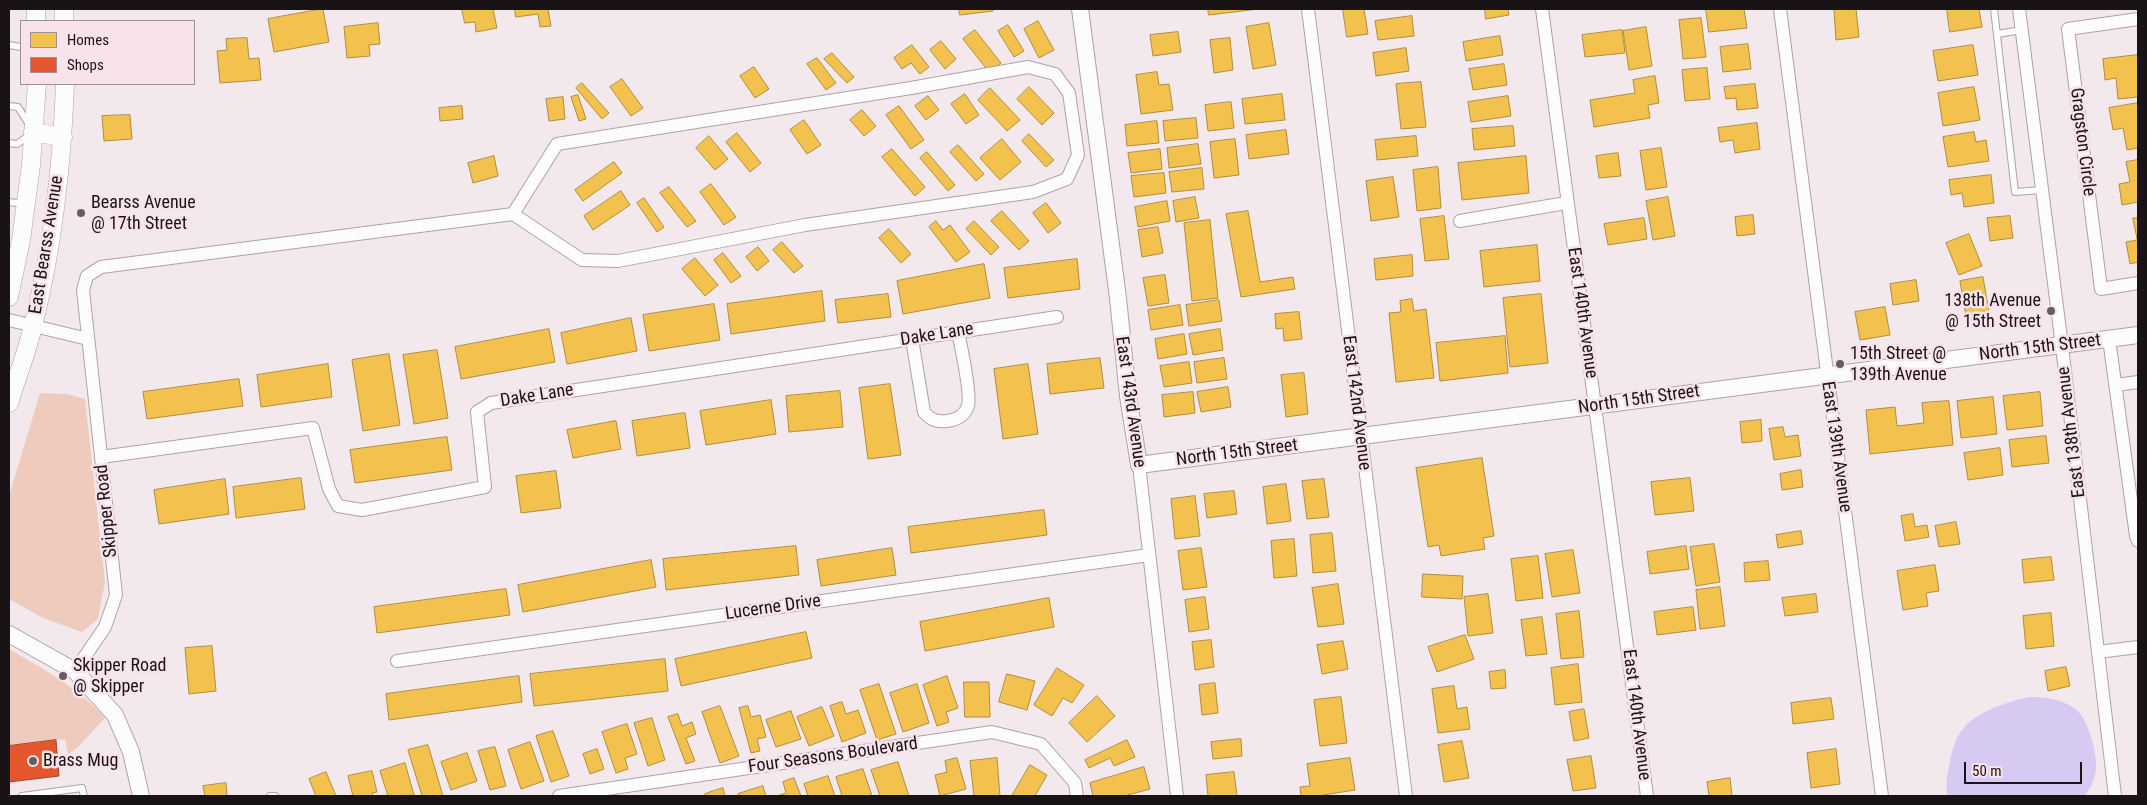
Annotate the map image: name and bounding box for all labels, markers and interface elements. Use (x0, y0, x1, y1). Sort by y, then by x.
legend (20, 20, 195, 85)
text: Homes (67, 31, 109, 49)
text: Shops (67, 56, 104, 74)
street label: Gragston Circle (2065, 87, 2099, 197)
street label: East Bearss Avenue (25, 174, 69, 316)
place label: Bearss Avenue @ 17th Street (91, 192, 196, 234)
marker: Bearss Avenue @ 17th Street (75, 207, 87, 219)
street label: East 140th Avenue (1562, 246, 1602, 380)
place label: 138th Avenue @ 15th Street (1944, 290, 2041, 332)
marker: 138th Avenue @ 15th Street (2045, 305, 2057, 317)
street label: Dake Lane (899, 319, 975, 351)
street label: North 15th Street (1978, 330, 2102, 366)
street label: East 142nd Avenue (1337, 334, 1375, 472)
street label: East 143rd Avenue (1110, 335, 1150, 469)
place label: 15th Street @ 139th Avenue (1850, 343, 1947, 386)
marker: 15th Street @ 139th Avenue (1834, 358, 1846, 370)
street label: East 138th Avenue (2053, 365, 2091, 499)
street label: Dake Lane (499, 380, 575, 412)
street label: East 139th Avenue (1816, 380, 1856, 514)
street label: North 15th Street (1577, 381, 1701, 419)
street label: North 15th Street (1175, 435, 1299, 471)
street label: Skipper Road (91, 463, 123, 559)
street label: Lucerne Drive (724, 591, 822, 625)
street label: East 140th Avenue (1617, 648, 1655, 782)
place label: Skipper Road @ Skipper (73, 655, 167, 698)
marker: Skipper Road @ Skipper (57, 670, 69, 682)
street label: Four Seasons Boulevard (747, 733, 919, 779)
place label: Brass Mug (43, 750, 118, 772)
scale bar (1967, 752, 2084, 784)
marker: Brass Mug (27, 755, 39, 767)
text: 50 m (1972, 762, 2002, 780)

